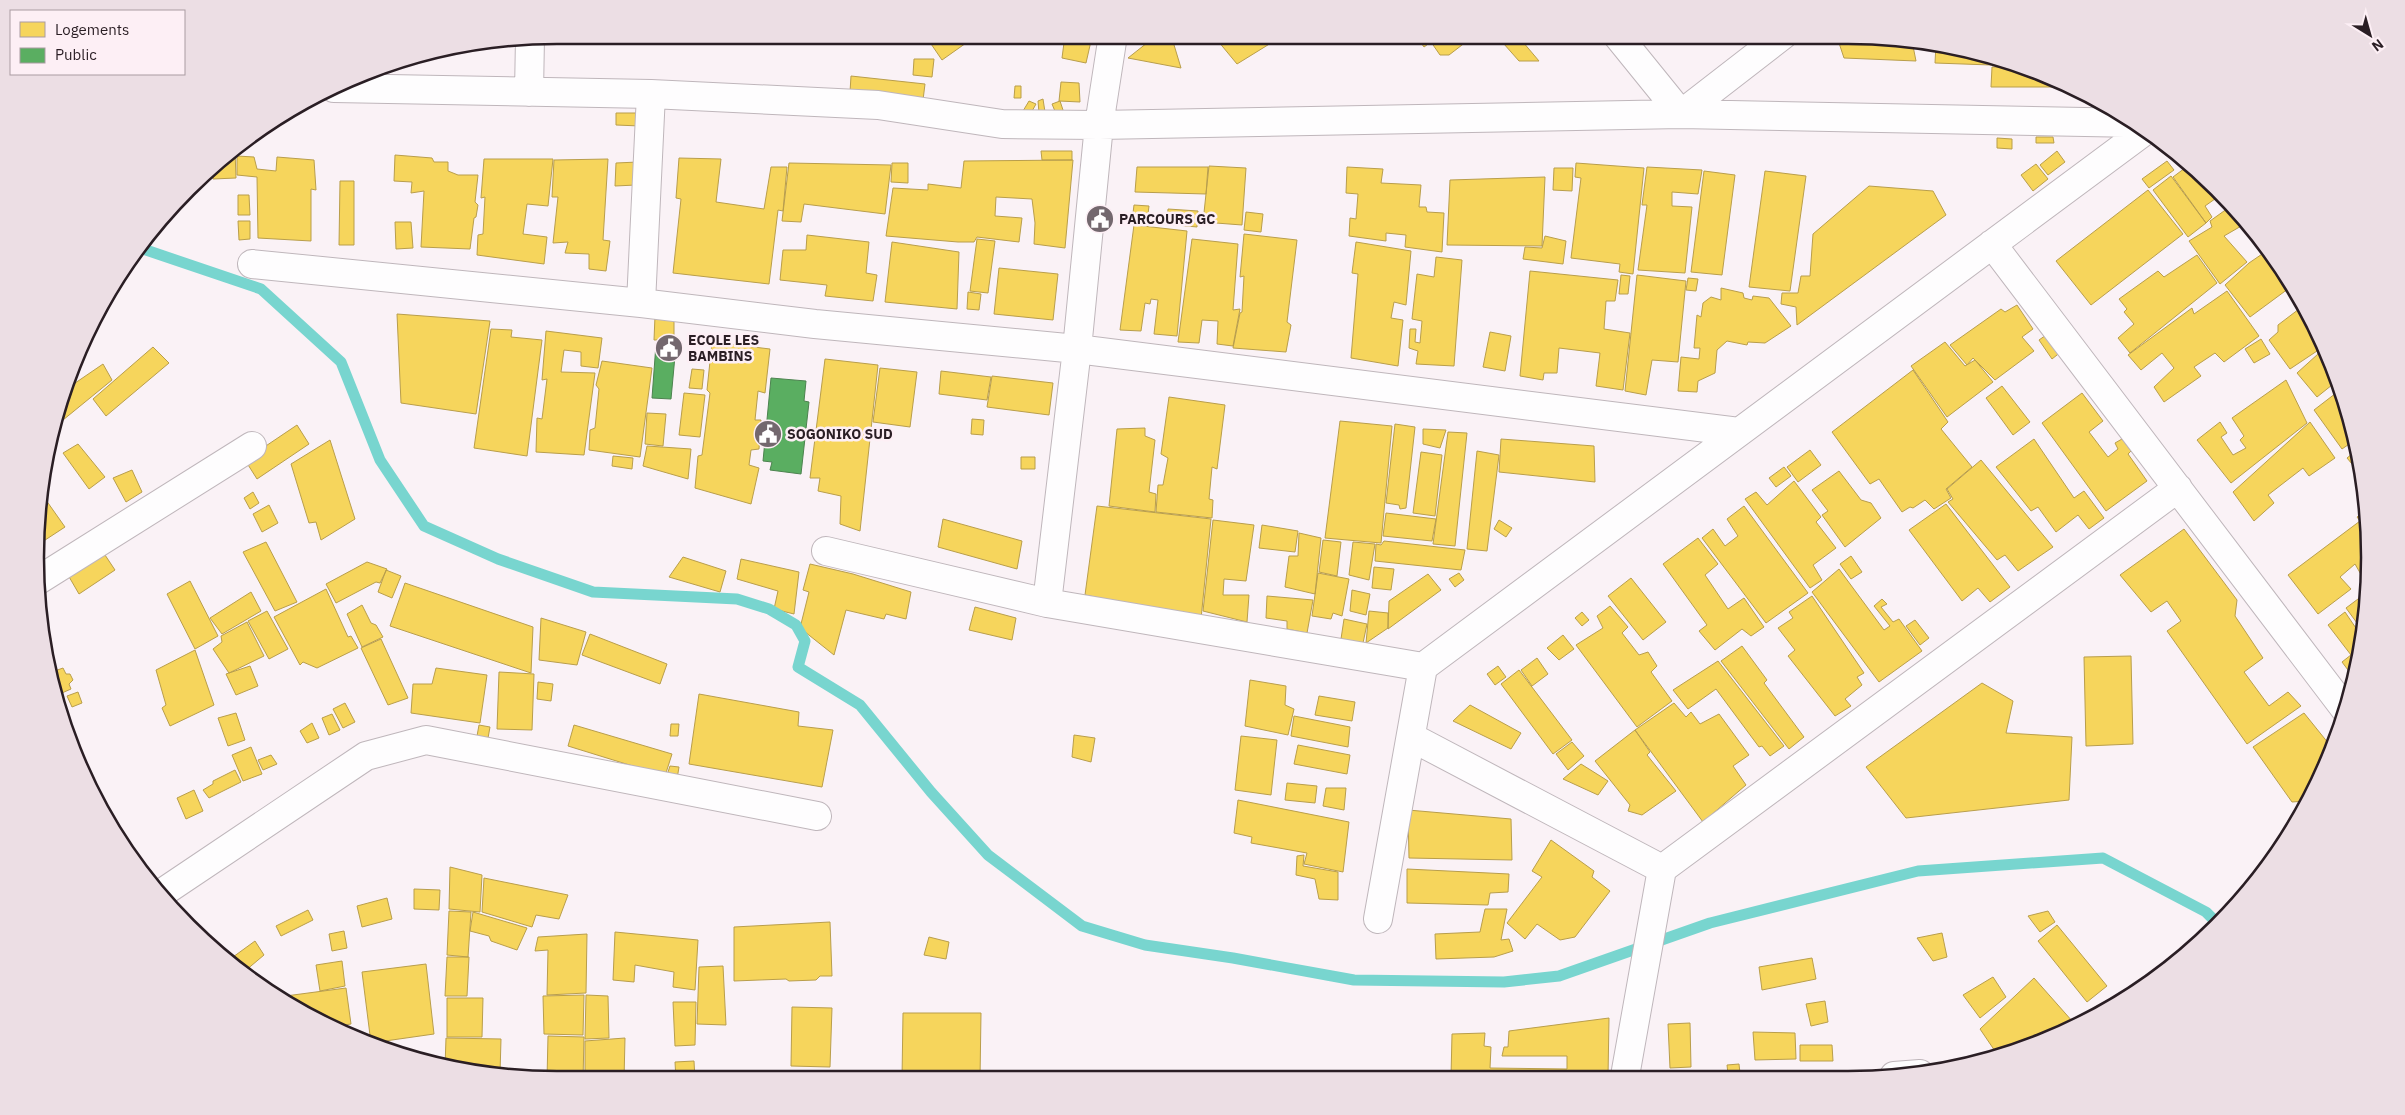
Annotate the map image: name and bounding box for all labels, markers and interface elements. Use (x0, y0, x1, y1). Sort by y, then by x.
legend (10, 10, 185, 75)
north arrow (2345, 10, 2395, 60)
text: Logements (55, 20, 129, 39)
text: N (2368, 35, 2387, 56)
text: Public (55, 45, 97, 64)
public building icon: PARCOURS GC (1085, 204, 1115, 234)
place label: PARCOURS GC (1119, 210, 1215, 228)
place label: ECOLE LES BAMBINS (688, 331, 760, 365)
public building icon: ECOLE LES BAMBINS (654, 333, 684, 363)
public building icon: SOGONIKO SUD (753, 419, 783, 449)
place label: SOGONIKO SUD (787, 425, 893, 443)

